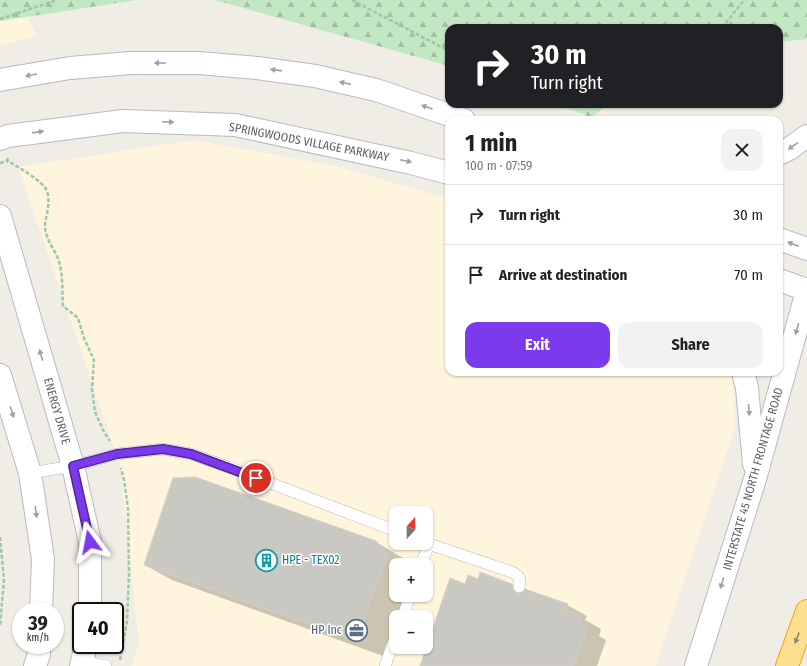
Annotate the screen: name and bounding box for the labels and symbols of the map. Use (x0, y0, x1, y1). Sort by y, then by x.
one-way arrow (153, 60, 166, 66)
one-way arrow (270, 67, 282, 73)
one-way arrow (25, 72, 37, 78)
one-way arrow (339, 79, 351, 85)
one-way arrow (421, 104, 433, 110)
one-way arrow (162, 119, 174, 126)
street label: SPRINGWOODS VILLAGE PARKWAY (228, 120, 390, 164)
one-way arrow (32, 129, 44, 135)
one-way arrow (788, 142, 799, 149)
one-way arrow (399, 159, 412, 165)
one-way arrow (787, 240, 799, 246)
one-way arrow (793, 322, 799, 335)
one-way arrow (38, 348, 44, 360)
street label: ENERGY DRIVE (41, 376, 73, 446)
street label: INTERSTATE 45 NORTH FRONTAGE ROAD (720, 386, 786, 572)
one-way arrow (746, 404, 752, 416)
one-way arrow (9, 406, 15, 418)
pin (239, 461, 273, 495)
one-way arrow (33, 506, 39, 518)
north arrow (389, 506, 433, 550)
position arrow (69, 521, 111, 563)
building icon: HPE - TEX02 (253, 547, 279, 573)
place label: HPE - TEX02 (282, 553, 340, 567)
one-way arrow (719, 577, 725, 589)
speed limit sign: 40 (72, 602, 124, 654)
office icon: HP Inc (344, 617, 370, 643)
place label: HP Inc (311, 623, 342, 637)
one-way arrow (793, 633, 799, 645)

